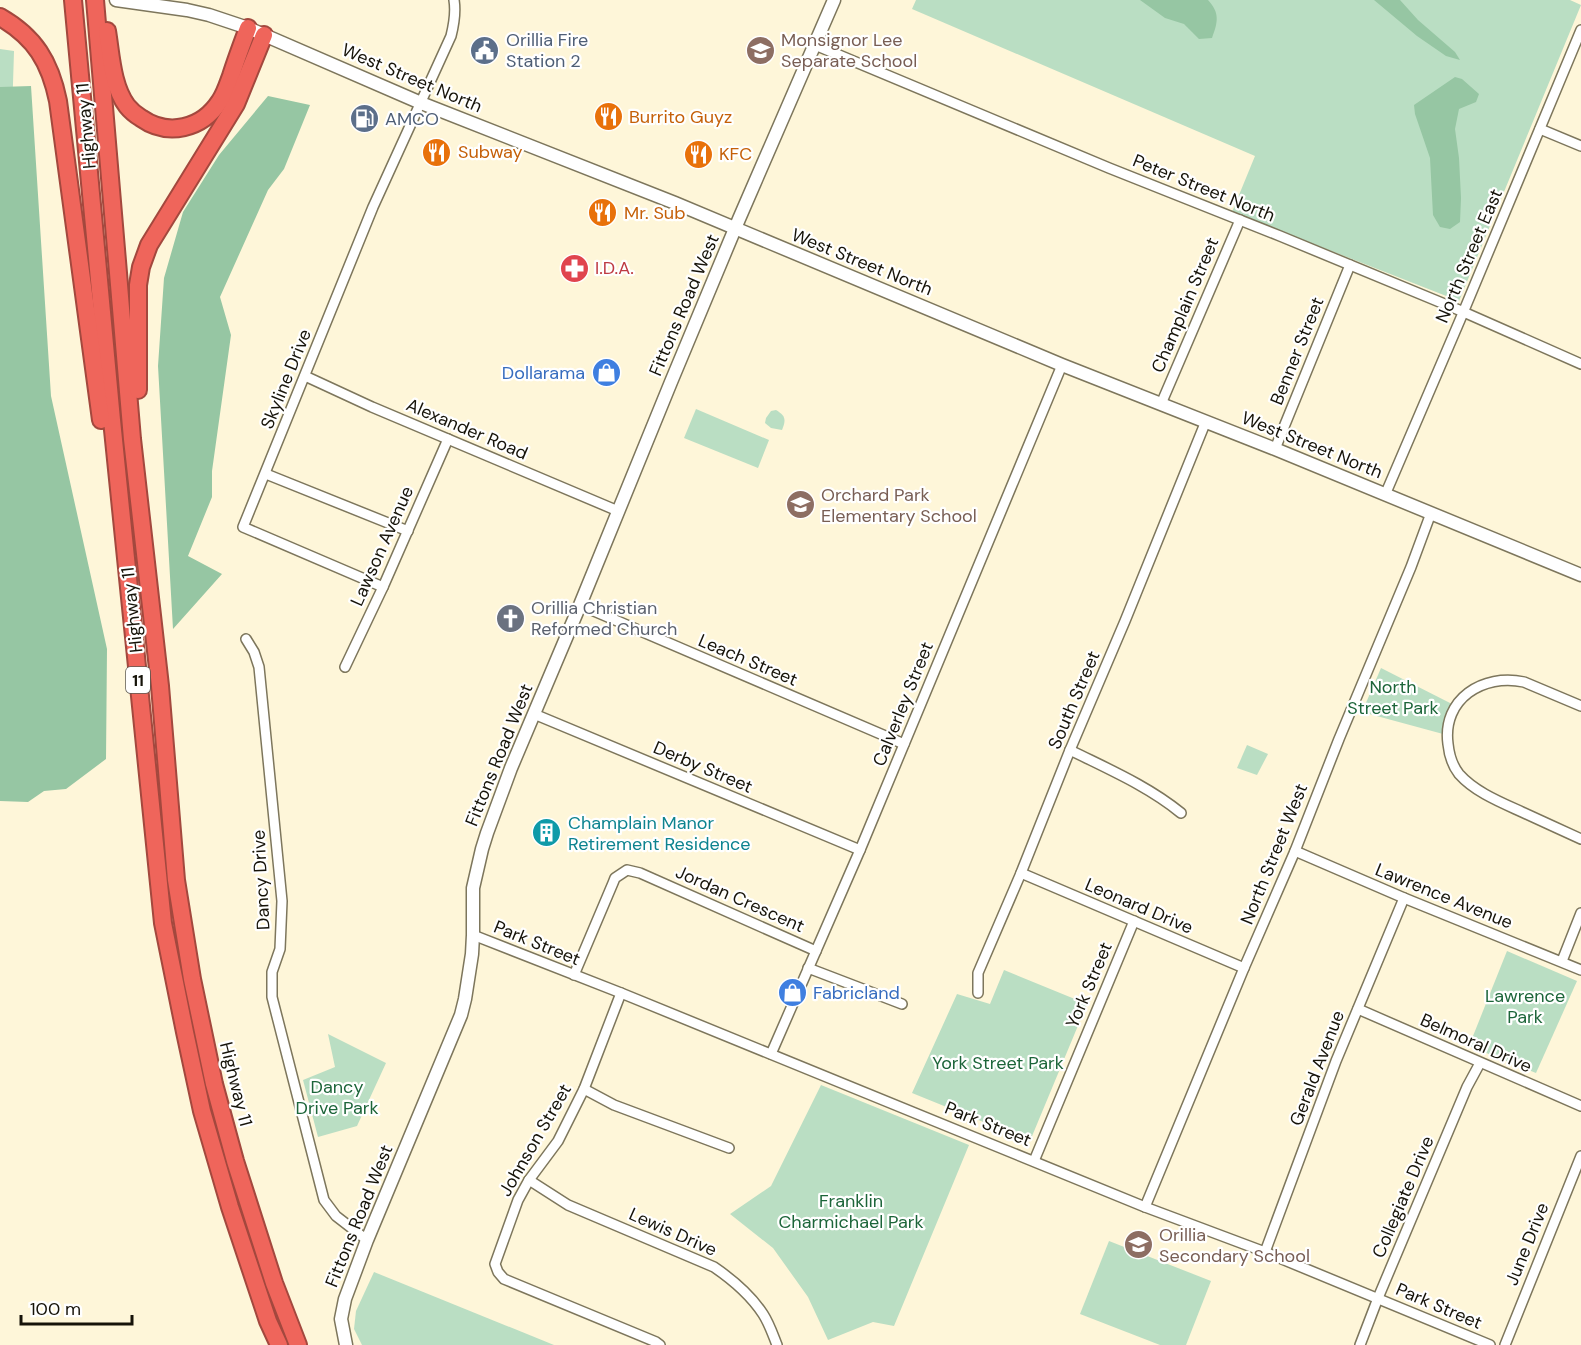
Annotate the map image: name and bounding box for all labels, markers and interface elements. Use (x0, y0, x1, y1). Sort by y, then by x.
place label: Orillia Fire Station 2 (506, 28, 588, 73)
place label: Monsignor Lee Separate School (781, 28, 917, 73)
public building icon: Orillia Fire Station 2 (469, 34, 501, 66)
school or university icon: Monsignor Lee Separate School (744, 34, 776, 66)
street label: West Street North (338, 38, 486, 118)
street label: Highway 11 (70, 82, 102, 170)
restaurant icon: Burrito Guyz (592, 101, 624, 133)
fuel station icon: AMCO (348, 103, 380, 135)
place label: Burrito Guyz (629, 105, 732, 129)
place label: AMCO (385, 107, 439, 131)
restaurant icon: Subway (421, 136, 453, 168)
restaurant icon: KFC (682, 138, 714, 170)
place label: Subway (458, 140, 523, 164)
place label: KFC (719, 142, 752, 166)
street label: Peter Street North (1129, 149, 1279, 227)
street label: North Street East (1430, 185, 1508, 327)
restaurant icon: Mr. Sub (587, 197, 619, 229)
place label: Mr. Sub (624, 201, 685, 225)
street label: West Street North (788, 223, 936, 301)
street label: Fittons Road West (643, 230, 725, 380)
street label: Champlain Street (1146, 234, 1224, 376)
pharmacy icon: I.D.A. (558, 252, 590, 284)
place label: I.D.A. (595, 256, 634, 280)
street label: Benner Street (1264, 293, 1330, 409)
street label: Skyline Drive (255, 325, 317, 433)
shop icon: Dollarama (590, 357, 622, 389)
place label: Dollarama (502, 361, 585, 385)
street label: Alexander Road (403, 393, 531, 465)
street label: West Street North (1238, 406, 1386, 484)
street label: Lawson Avenue (345, 482, 419, 610)
place label: Orchard Park Elementary School (821, 483, 977, 528)
school or university icon: Orchard Park Elementary School (784, 489, 816, 521)
street label: Highway 11 (116, 566, 148, 654)
place label: Orillia Christian Reformed Church (531, 596, 677, 641)
church icon: Orillia Christian Reformed Church (494, 602, 526, 634)
street label: Leach Street (695, 628, 801, 692)
street label: Calverley Street (867, 638, 939, 770)
street label: South Street (1043, 647, 1105, 753)
road number: 11 (126, 667, 150, 693)
park label: North Street Park (1347, 675, 1439, 720)
street label: Fittons Road West (459, 680, 539, 830)
street label: Derby Street (650, 735, 756, 799)
street label: North Street West (1235, 780, 1313, 928)
place label: Champlain Manor Retirement Residence (568, 811, 751, 856)
building icon: Champlain Manor Retirement Residence (531, 817, 563, 849)
street label: Dancy Drive (246, 829, 276, 931)
street label: Lawrence Avenue (1372, 857, 1516, 935)
street label: Jordan Crescent (672, 860, 808, 938)
street label: Leonard Drive (1081, 872, 1197, 940)
street label: Park Street (490, 915, 584, 971)
street label: York Street (1060, 938, 1118, 1032)
shop icon: Fabricland (776, 977, 808, 1009)
place label: Fabricland (813, 981, 900, 1005)
park label: Lawrence Park (1485, 984, 1565, 1029)
street label: Gerald Avenue (1284, 1007, 1350, 1129)
street label: Belmoral Drive (1416, 1008, 1536, 1078)
street label: Highway 11 (214, 1039, 258, 1129)
park label: York Street Park (932, 1051, 1064, 1075)
park label: Dancy Drive Park (296, 1075, 378, 1120)
street label: Johnson Street (493, 1079, 577, 1201)
street label: Park Street (941, 1096, 1035, 1152)
street label: Collegiate Drive (1367, 1132, 1439, 1262)
street label: Fittons Road West (319, 1141, 399, 1291)
park label: Franklin Charmichael Park (778, 1189, 924, 1234)
street label: June Drive (1500, 1199, 1554, 1289)
street label: Lewis Drive (625, 1202, 721, 1262)
place label: Orillia Secondary School (1159, 1223, 1310, 1268)
school or university icon: Orillia Secondary School (1122, 1229, 1154, 1261)
street label: Park Street (1392, 1277, 1486, 1335)
scale bar (21, 1288, 132, 1326)
text: 100 m (30, 1297, 81, 1321)

